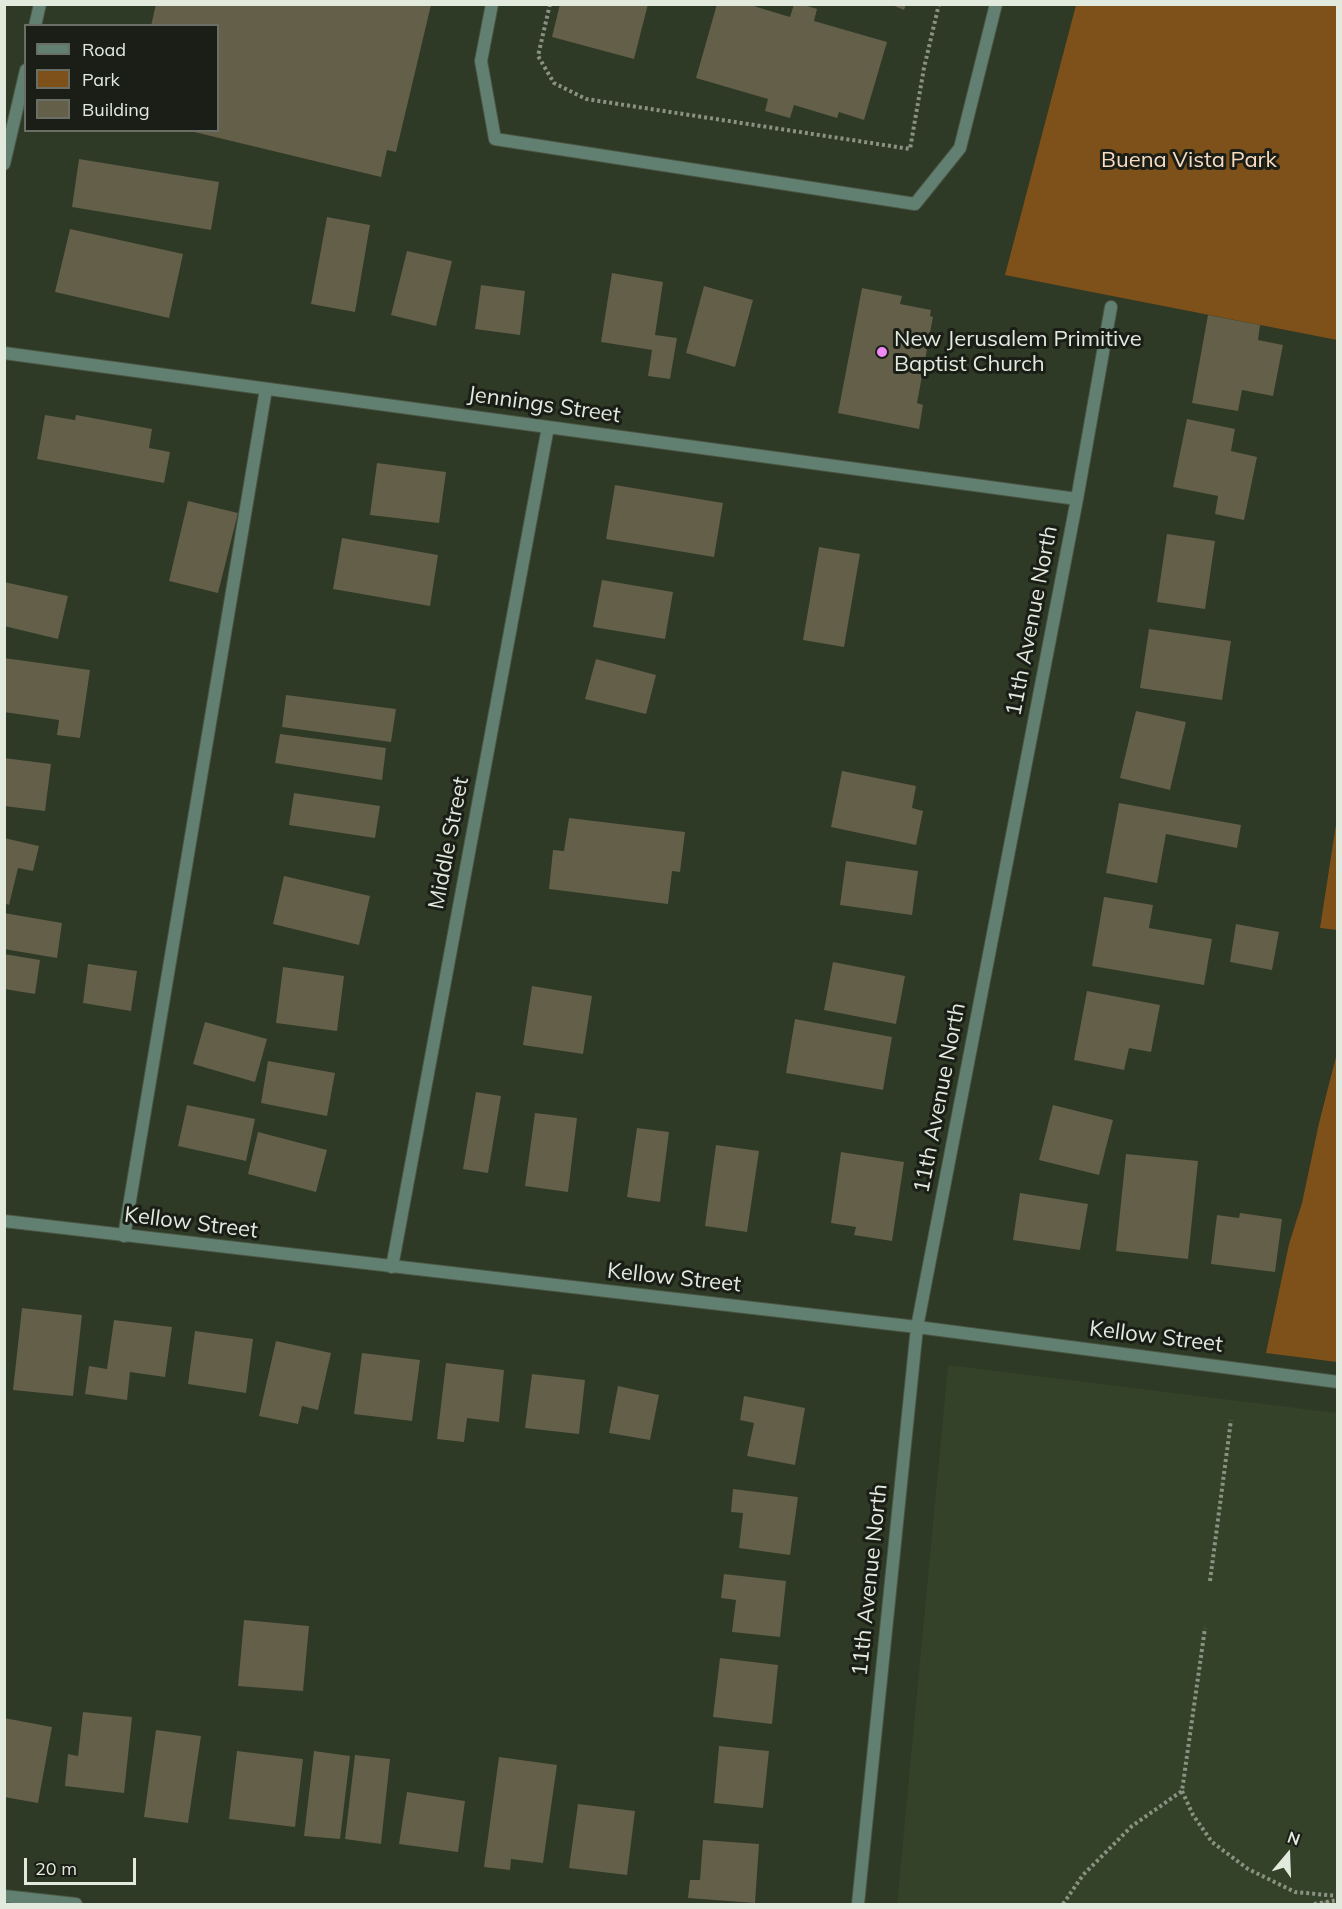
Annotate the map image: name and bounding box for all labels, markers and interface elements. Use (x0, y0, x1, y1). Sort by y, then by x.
legend (24, 24, 219, 132)
text: Road (82, 38, 126, 61)
text: Park (82, 68, 120, 91)
text: Building (82, 98, 150, 121)
park label: Buena Vista Park (1101, 147, 1277, 173)
place label: New Jerusalem Primitive Baptist Church (894, 326, 1142, 378)
marker: New Jerusalem Primitive Baptist Church (875, 345, 889, 359)
street label: Jennings Street (466, 381, 622, 429)
street label: 11th Avenue North (1001, 524, 1063, 718)
street label: Middle Street (423, 775, 475, 911)
street label: 11th Avenue North (909, 1001, 971, 1195)
street label: Kellow Street (123, 1202, 259, 1244)
street label: Kellow Street (606, 1258, 742, 1298)
street label: Kellow Street (1088, 1316, 1224, 1358)
street label: 11th Avenue North (847, 1483, 893, 1677)
north arrow (1258, 1825, 1318, 1885)
text: N (1285, 1827, 1303, 1849)
scale bar (27, 1846, 140, 1884)
text: 20 m (35, 1857, 77, 1880)

